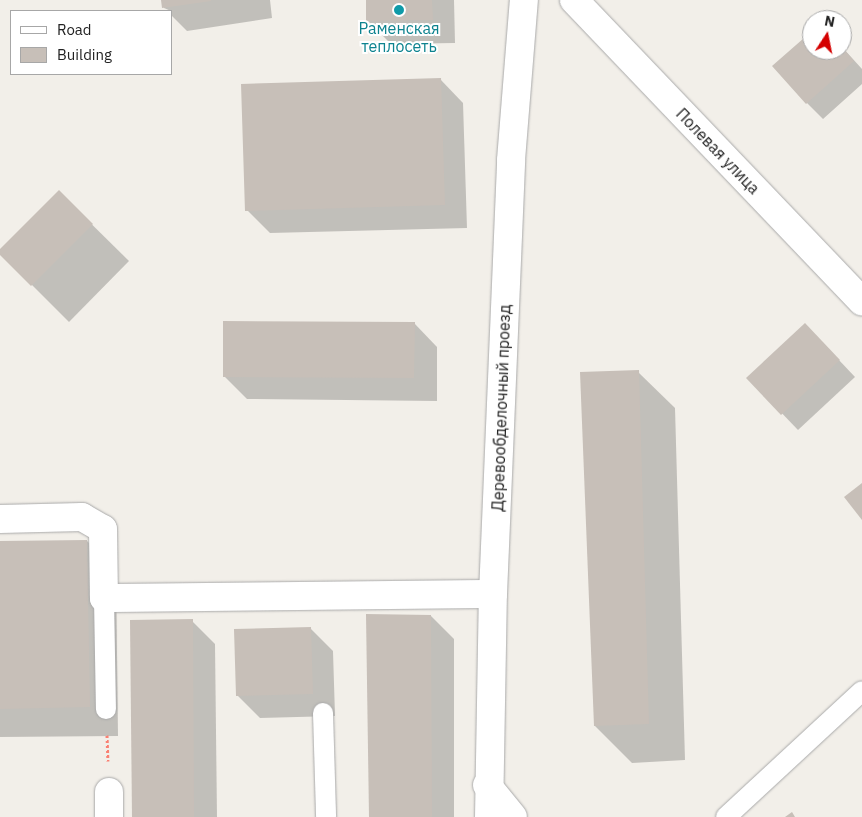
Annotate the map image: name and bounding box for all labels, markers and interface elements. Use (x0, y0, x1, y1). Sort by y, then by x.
marker: Раменская теплосеть (393, 4, 405, 16)
legend (10, 10, 172, 75)
north arrow (802, 10, 852, 60)
text: N (823, 11, 836, 31)
place label: Раменская теплосеть (358, 18, 440, 56)
text: Road (57, 20, 92, 39)
text: Building (57, 45, 112, 64)
street label: Полевая улица (672, 104, 764, 198)
street label: Деревообделочный проезд (488, 304, 514, 512)

